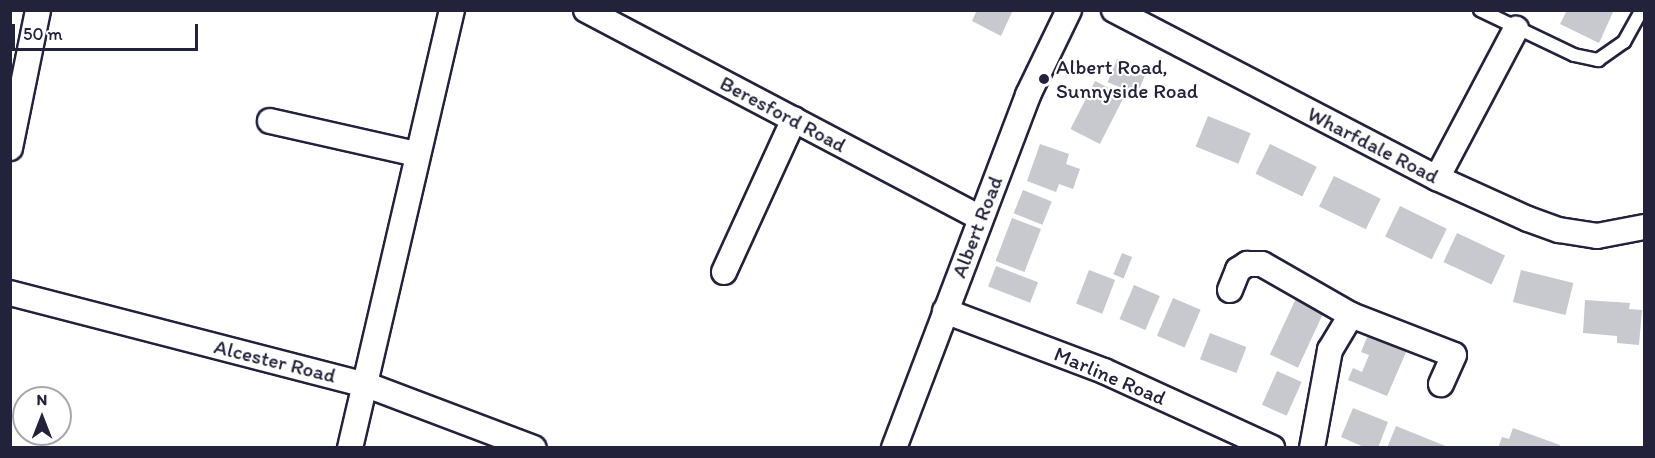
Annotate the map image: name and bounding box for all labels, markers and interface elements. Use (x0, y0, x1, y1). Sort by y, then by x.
scale bar (15, 12, 201, 50)
text: 50 m (23, 23, 63, 45)
place label: Albert Road, Sunnyside Road (1056, 54, 1198, 104)
street label: Beresford Road (716, 70, 850, 158)
marker: Albert Road, Sunnyside Road (1037, 72, 1051, 86)
street label: Wharfdale Road (1303, 101, 1443, 189)
street label: Albert Road (946, 173, 1008, 281)
street label: Alcester Road (212, 334, 338, 388)
street label: Marline Road (1050, 341, 1170, 411)
north arrow (12, 386, 72, 446)
text: N (37, 390, 47, 409)

